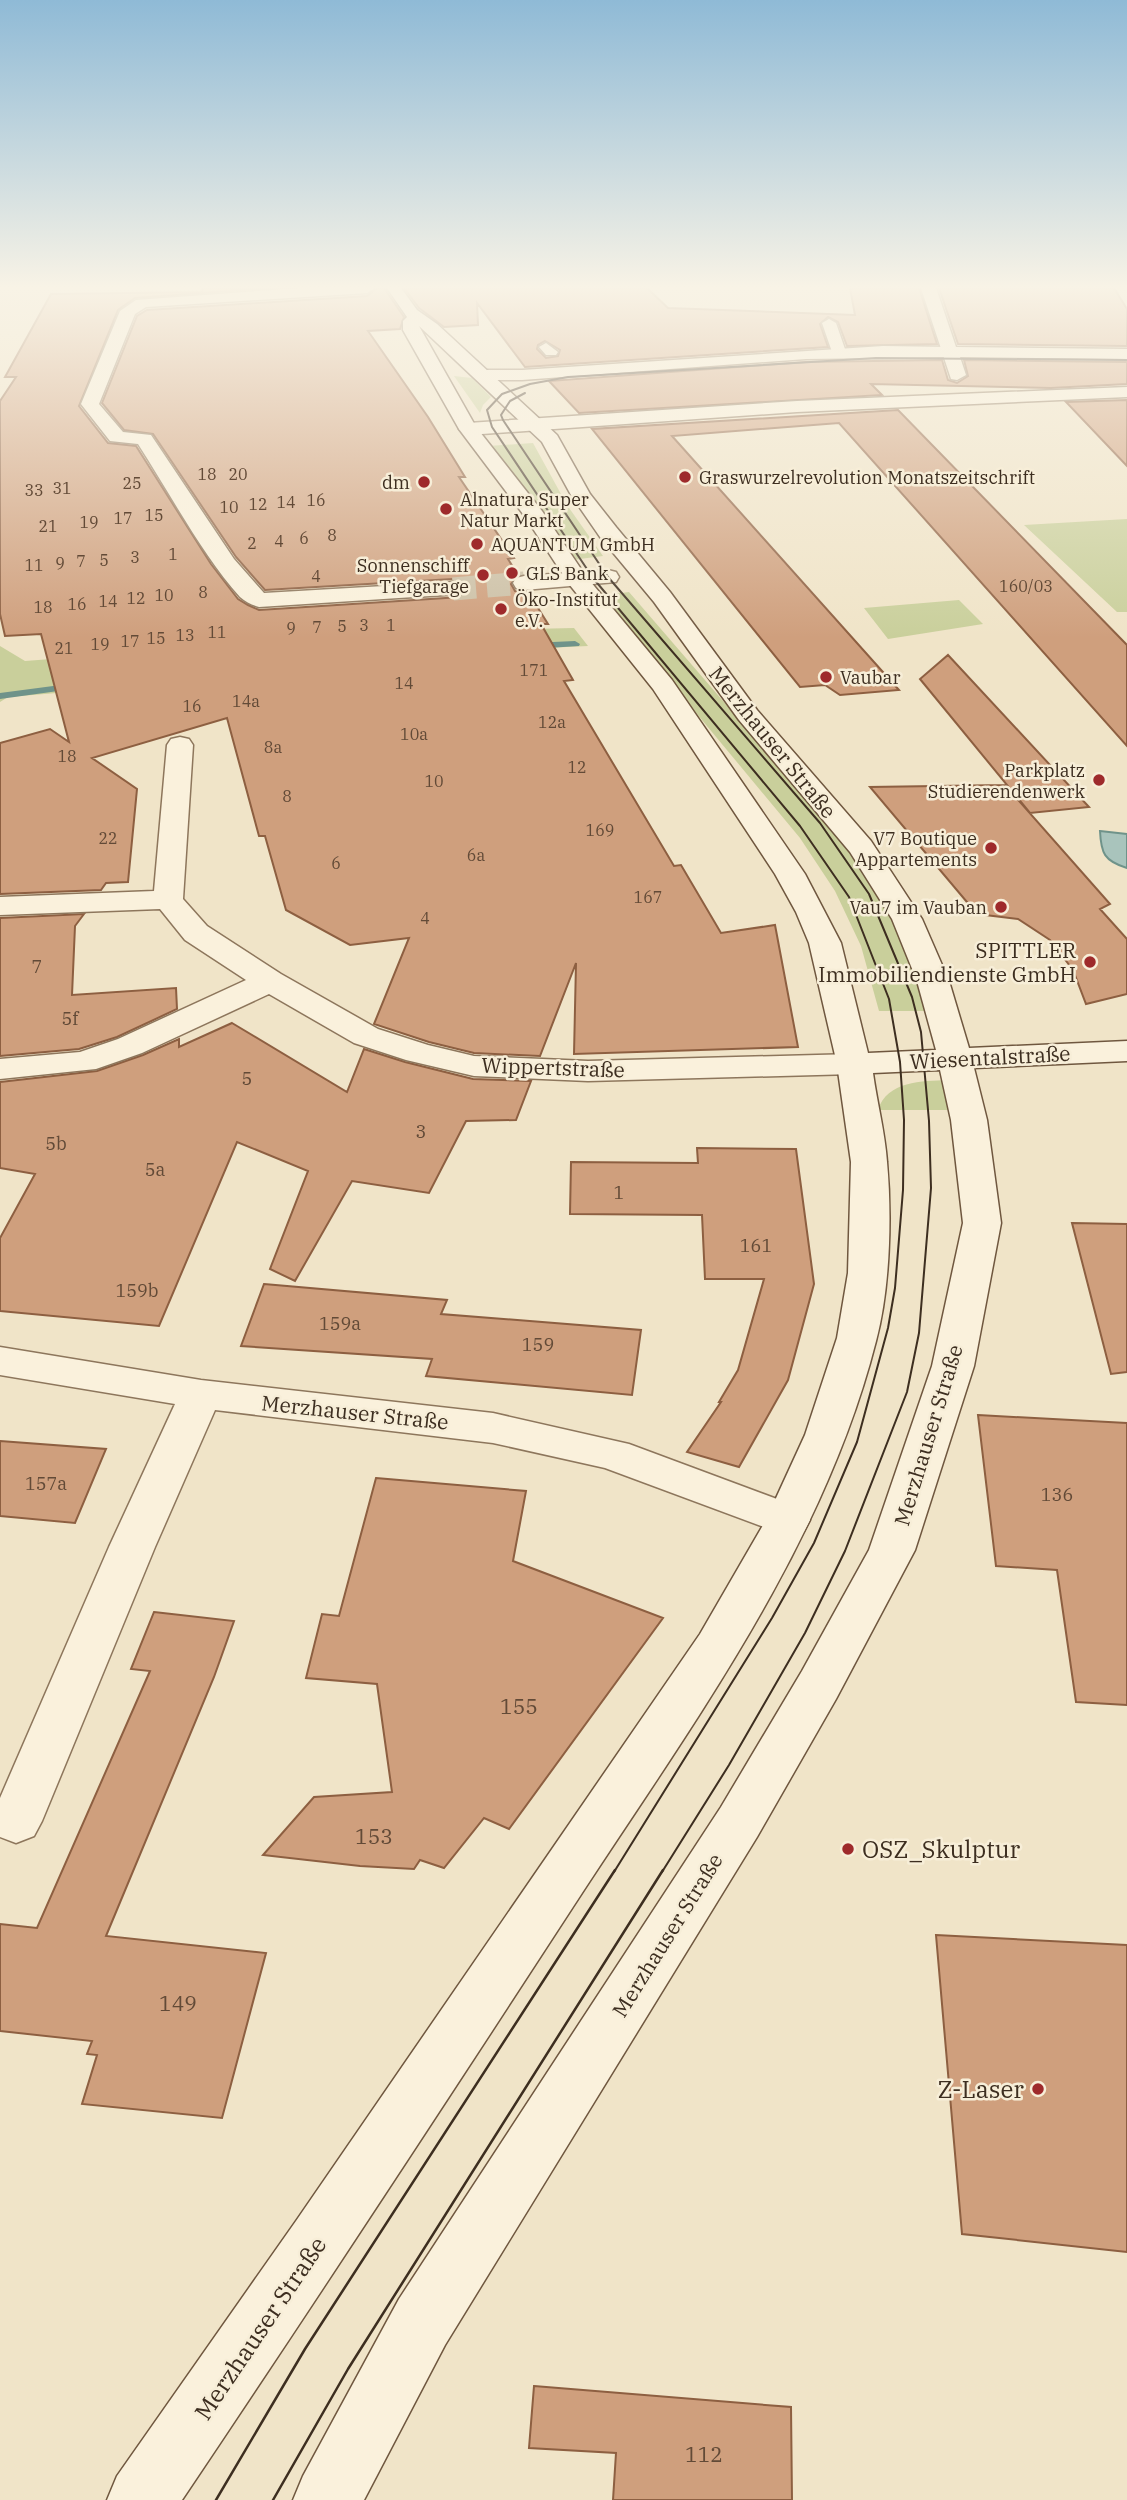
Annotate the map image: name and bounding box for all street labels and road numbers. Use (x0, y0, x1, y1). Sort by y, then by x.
street label: Merzhauser Straße (703, 660, 843, 824)
street label: Wiesentalstraße (909, 1039, 1071, 1075)
street label: Wippertstraße (481, 1050, 625, 1084)
street label: Merzhauser Straße (887, 1341, 969, 1529)
street label: Merzhauser Straße (260, 1388, 450, 1436)
street label: Merzhauser Straße (605, 1848, 729, 2022)
street label: Merzhauser Straße (187, 2230, 333, 2426)

